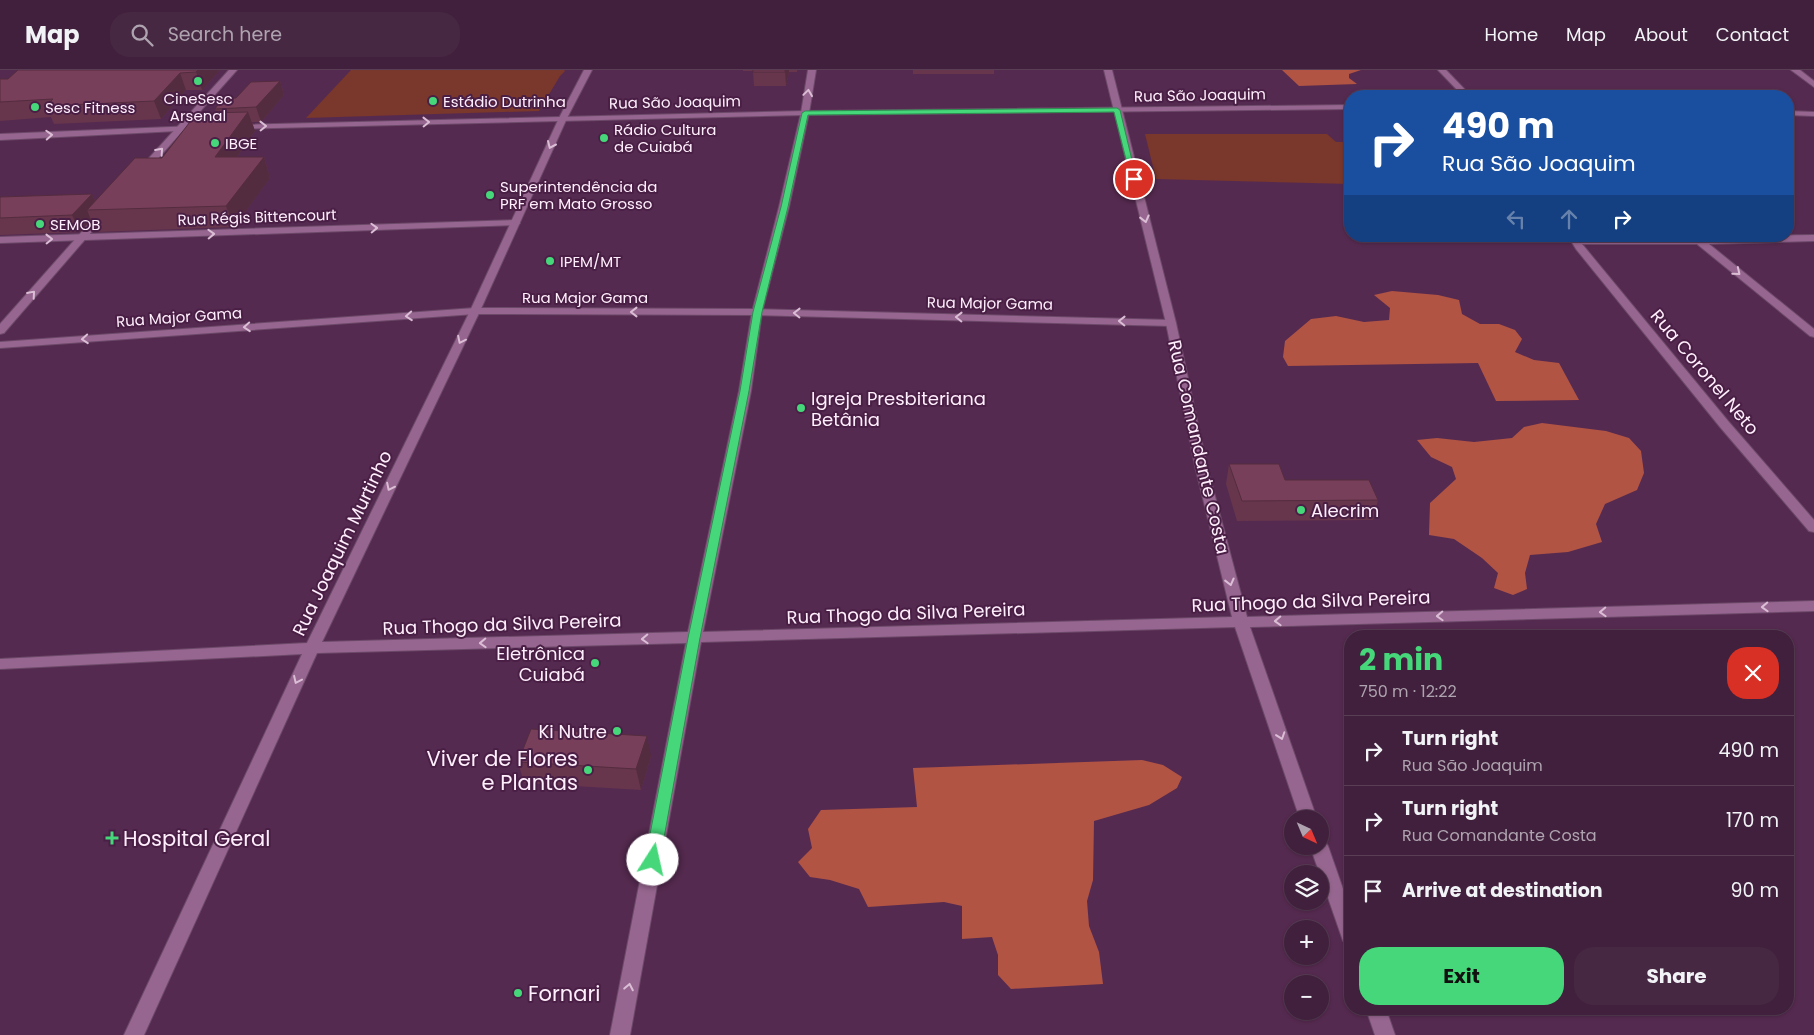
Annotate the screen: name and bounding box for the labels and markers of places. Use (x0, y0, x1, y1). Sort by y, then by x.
marker: CineSesc Arsenal (192, 75, 204, 87)
place label: CineSesc Arsenal (163, 88, 233, 126)
place label: Estádio Dutrinha (443, 91, 566, 112)
marker: Estádio Dutrinha (427, 95, 439, 107)
place label: Sesc Fitness (45, 97, 135, 118)
marker: Sesc Fitness (29, 101, 41, 113)
place label: Rádio Cultura de Cuiabá (614, 119, 716, 157)
marker: Rádio Cultura de Cuiabá (598, 132, 610, 144)
place label: IBGE (225, 133, 257, 154)
marker: IBGE (209, 137, 221, 149)
pin (1113, 158, 1155, 200)
place label: Superintendência da PRF em Mato Grosso (500, 176, 657, 214)
marker: Superintendência da PRF em Mato Grosso (484, 189, 496, 201)
place label: SEMOB (50, 214, 100, 235)
marker: SEMOB (34, 218, 46, 230)
place label: IPEM/MT (560, 251, 621, 272)
marker: IPEM/MT (544, 255, 556, 267)
place label: Igreja Presbiteriana Betânia (811, 386, 986, 432)
marker: Igreja Presbiteriana Betânia (795, 402, 807, 414)
place label: Alecrim (1311, 498, 1379, 523)
marker: Alecrim (1295, 504, 1307, 516)
place label: Eletrônica Cuiabá (496, 641, 585, 687)
marker: Eletrônica Cuiabá (589, 657, 601, 669)
place label: Ki Nutre (538, 719, 607, 744)
marker: Ki Nutre (611, 725, 623, 737)
place label: Viver de Flores e Plantas (427, 744, 578, 797)
marker: Viver de Flores e Plantas (582, 764, 594, 776)
place label: Hospital Geral (123, 824, 270, 853)
marker: Hospital Geral (105, 831, 119, 845)
place label: Fornari (528, 979, 601, 1008)
marker: Fornari (512, 987, 524, 999)

